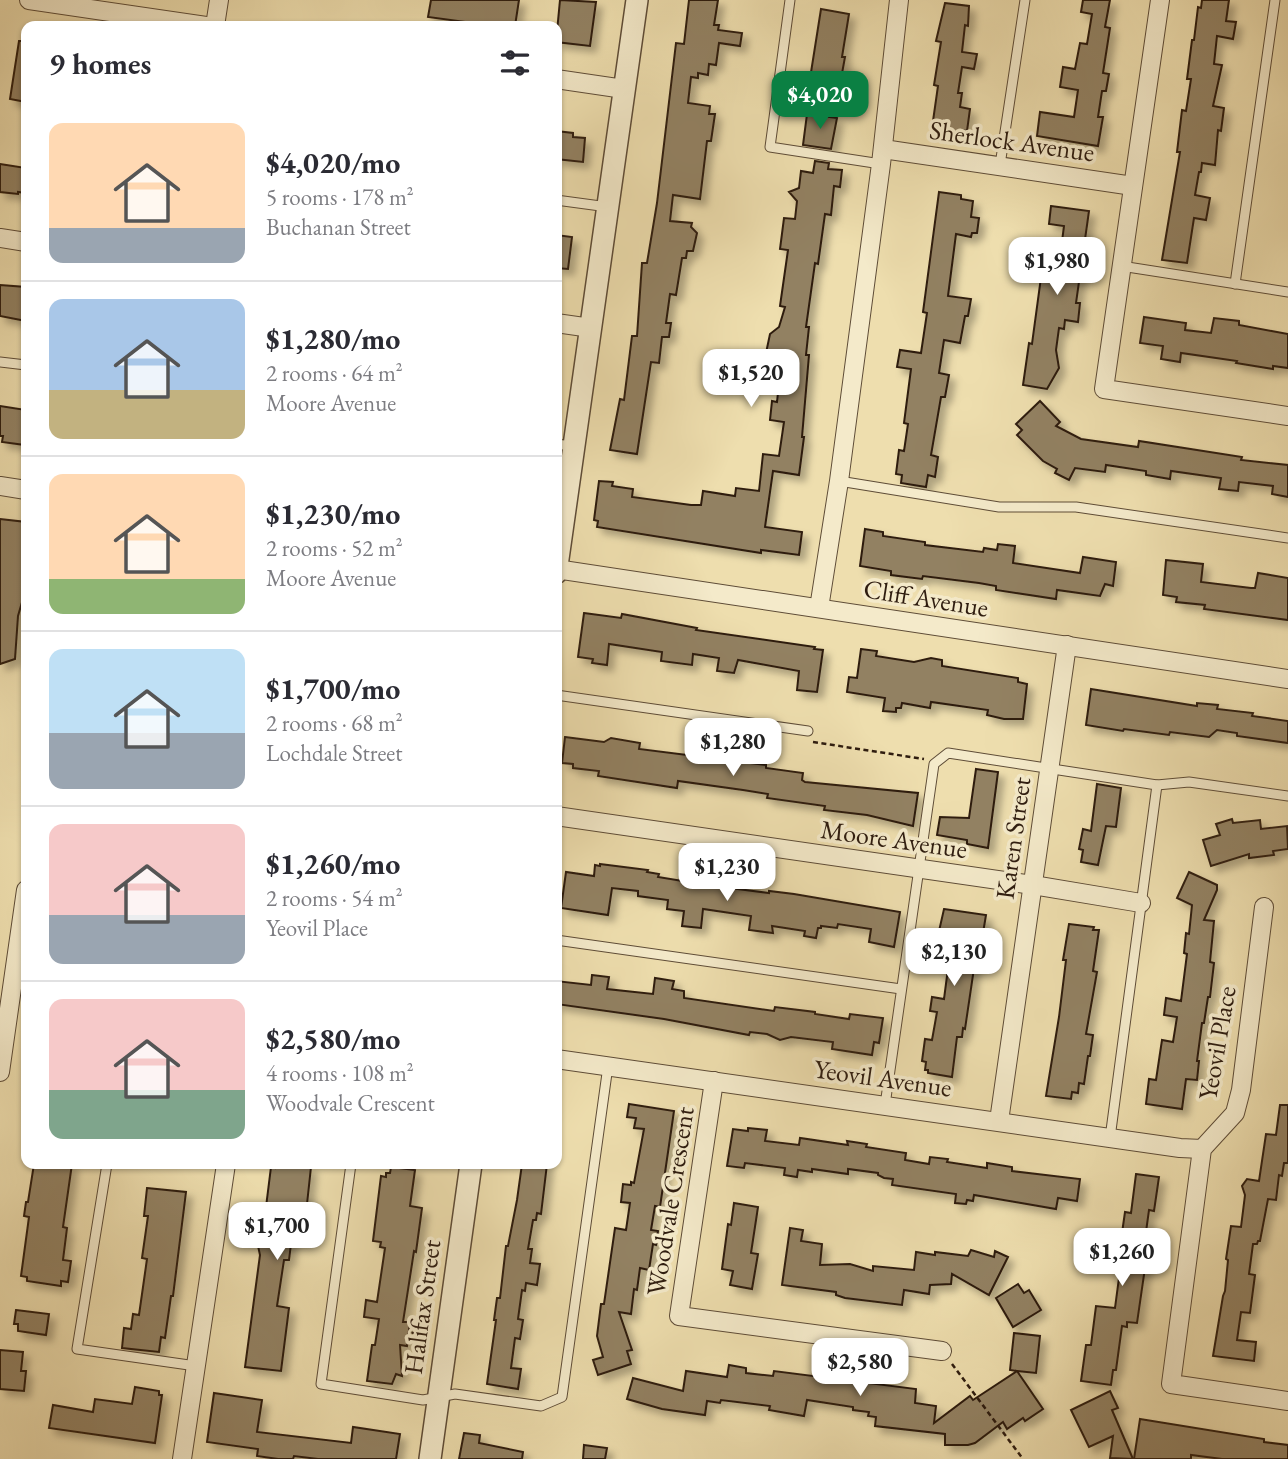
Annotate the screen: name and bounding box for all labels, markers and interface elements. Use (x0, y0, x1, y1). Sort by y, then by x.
text: 9 homes (49, 44, 151, 83)
icon: filters (496, 44, 534, 82)
pin: $4,020 (763, 72, 877, 131)
text: $4,020 (788, 79, 852, 109)
street label: Sherlock Avenue (927, 113, 1097, 169)
text: $4,020/mo (266, 143, 400, 182)
icon: home (105, 151, 189, 235)
text: 5 rooms · 178 m² (266, 182, 414, 212)
text: Buchanan Street (266, 212, 411, 242)
pin: $1,980 (1000, 238, 1114, 297)
text: $1,980 (1025, 245, 1089, 275)
text: $1,280/mo (266, 319, 400, 358)
icon: home (105, 327, 189, 411)
pin: $1,520 (694, 350, 808, 409)
text: $1,520 (719, 357, 783, 387)
text: 2 rooms · 64 m² (266, 358, 403, 388)
text: Moore Avenue (266, 388, 396, 418)
text: $1,230/mo (266, 494, 400, 533)
icon: home (105, 502, 189, 586)
text: 2 rooms · 52 m² (266, 533, 403, 563)
text: Moore Avenue (266, 563, 396, 593)
street label: Cliff Avenue (861, 571, 991, 625)
text: $1,700/mo (266, 669, 400, 708)
icon: home (105, 677, 189, 761)
text: 2 rooms · 68 m² (266, 708, 403, 738)
pin: $1,280 (676, 718, 790, 778)
text: $1,280 (701, 726, 765, 756)
text: Lochdale Street (266, 738, 402, 768)
street label: Karen Street (988, 775, 1038, 901)
street label: Moore Avenue (819, 812, 969, 866)
text: $1,260/mo (266, 844, 400, 883)
pin: $1,230 (670, 844, 784, 903)
text: $1,230 (695, 851, 759, 881)
icon: home (105, 852, 189, 936)
text: 2 rooms · 54 m² (266, 883, 403, 913)
text: Yeovil Place (266, 913, 368, 943)
pin: $2,130 (897, 928, 1011, 988)
text: $2,130 (922, 936, 986, 966)
street label: Yeovil Place (1190, 983, 1244, 1103)
text: $2,580/mo (266, 1019, 400, 1058)
icon: home (105, 1027, 189, 1111)
street label: Yeovil Avenue (812, 1052, 954, 1104)
text: 4 rooms · 108 m² (266, 1058, 414, 1088)
text: Woodvale Crescent (266, 1088, 435, 1118)
street label: Woodvale Crescent (638, 1104, 702, 1298)
pin: $1,700 (220, 1202, 334, 1262)
text: $1,700 (245, 1210, 309, 1240)
pin: $1,260 (1065, 1228, 1179, 1288)
text: $1,260 (1090, 1236, 1154, 1266)
street label: Halifax Street (396, 1238, 448, 1376)
pin: $2,580 (803, 1338, 917, 1398)
text: $2,580 (828, 1346, 892, 1376)

